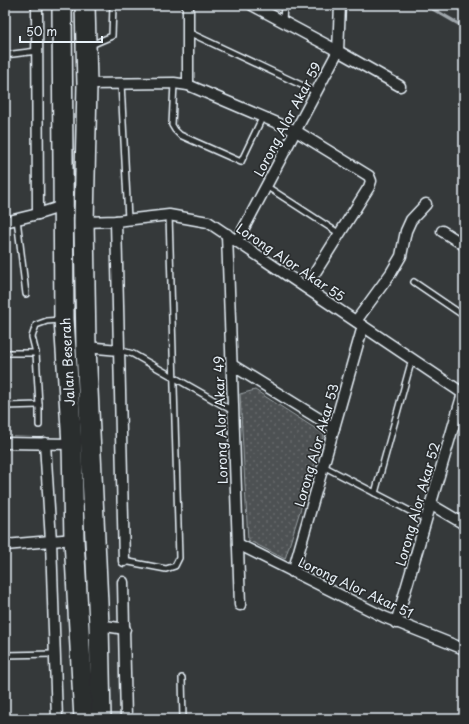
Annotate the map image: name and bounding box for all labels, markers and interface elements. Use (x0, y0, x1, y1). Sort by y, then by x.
scale bar (20, 18, 102, 44)
text: 50 m (26, 22, 57, 40)
street label: Lorong Alor Akar 59 (249, 58, 325, 180)
street label: Lorong Alor Akar 55 (233, 218, 349, 306)
street label: Jalan Beserah (55, 317, 79, 407)
street label: Lorong Alor Akar 49 (208, 356, 232, 484)
street label: Lorong Alor Akar 53 (289, 381, 343, 509)
street label: Lorong Alor Akar 52 (390, 440, 444, 568)
street label: Lorong Alor Akar 51 (295, 552, 417, 622)

